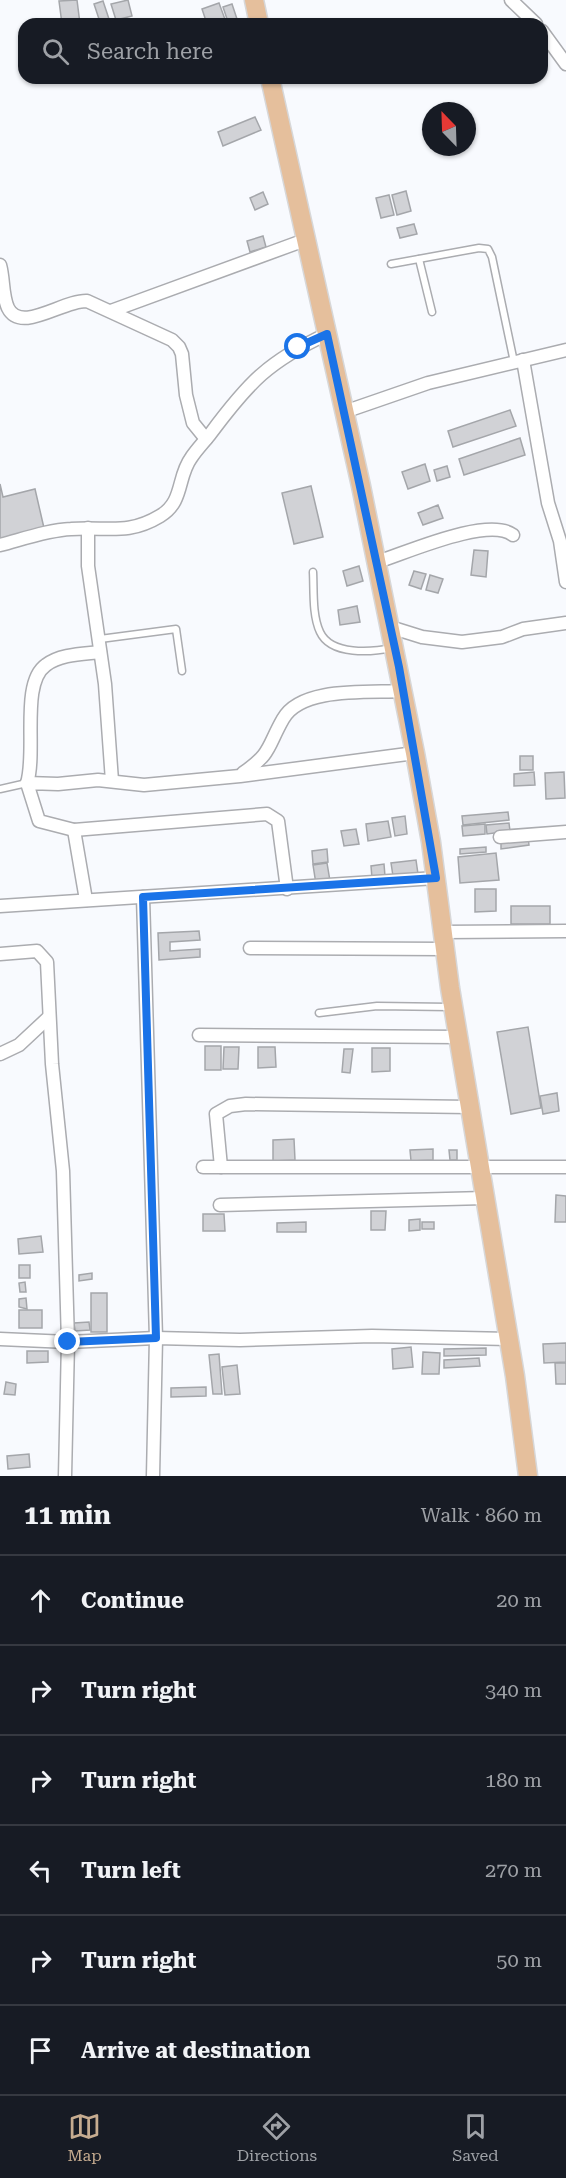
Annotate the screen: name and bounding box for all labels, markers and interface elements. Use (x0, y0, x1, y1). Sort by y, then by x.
search box (18, 18, 548, 84)
icon: search (39, 35, 72, 68)
text: Search here (87, 39, 213, 64)
north arrow (422, 102, 476, 156)
route start (284, 333, 310, 359)
route end (54, 1328, 80, 1354)
text: 11 min (24, 1500, 111, 1530)
text: Walk · 860 m (421, 1503, 542, 1527)
icon: ahead (24, 1584, 57, 1617)
text: Continue (81, 1588, 184, 1613)
text: 20 m (496, 1588, 542, 1612)
icon: right (24, 1674, 57, 1707)
text: Turn right (81, 1678, 196, 1703)
text: 340 m (485, 1678, 542, 1702)
icon: right (24, 1764, 57, 1797)
text: Turn right (81, 1768, 196, 1793)
text: 180 m (485, 1768, 542, 1792)
icon: left (24, 1854, 57, 1887)
text: Turn left (81, 1858, 181, 1883)
text: 270 m (485, 1858, 542, 1882)
icon: right (24, 1944, 57, 1977)
text: Turn right (81, 1948, 196, 1973)
text: 50 m (496, 1948, 542, 1972)
icon: arrive (24, 2034, 57, 2067)
text: Arrive at destination (81, 2038, 310, 2063)
tab: Map (67, 2110, 102, 2165)
tab: Directions (237, 2110, 317, 2165)
tab: Saved (452, 2110, 499, 2165)

